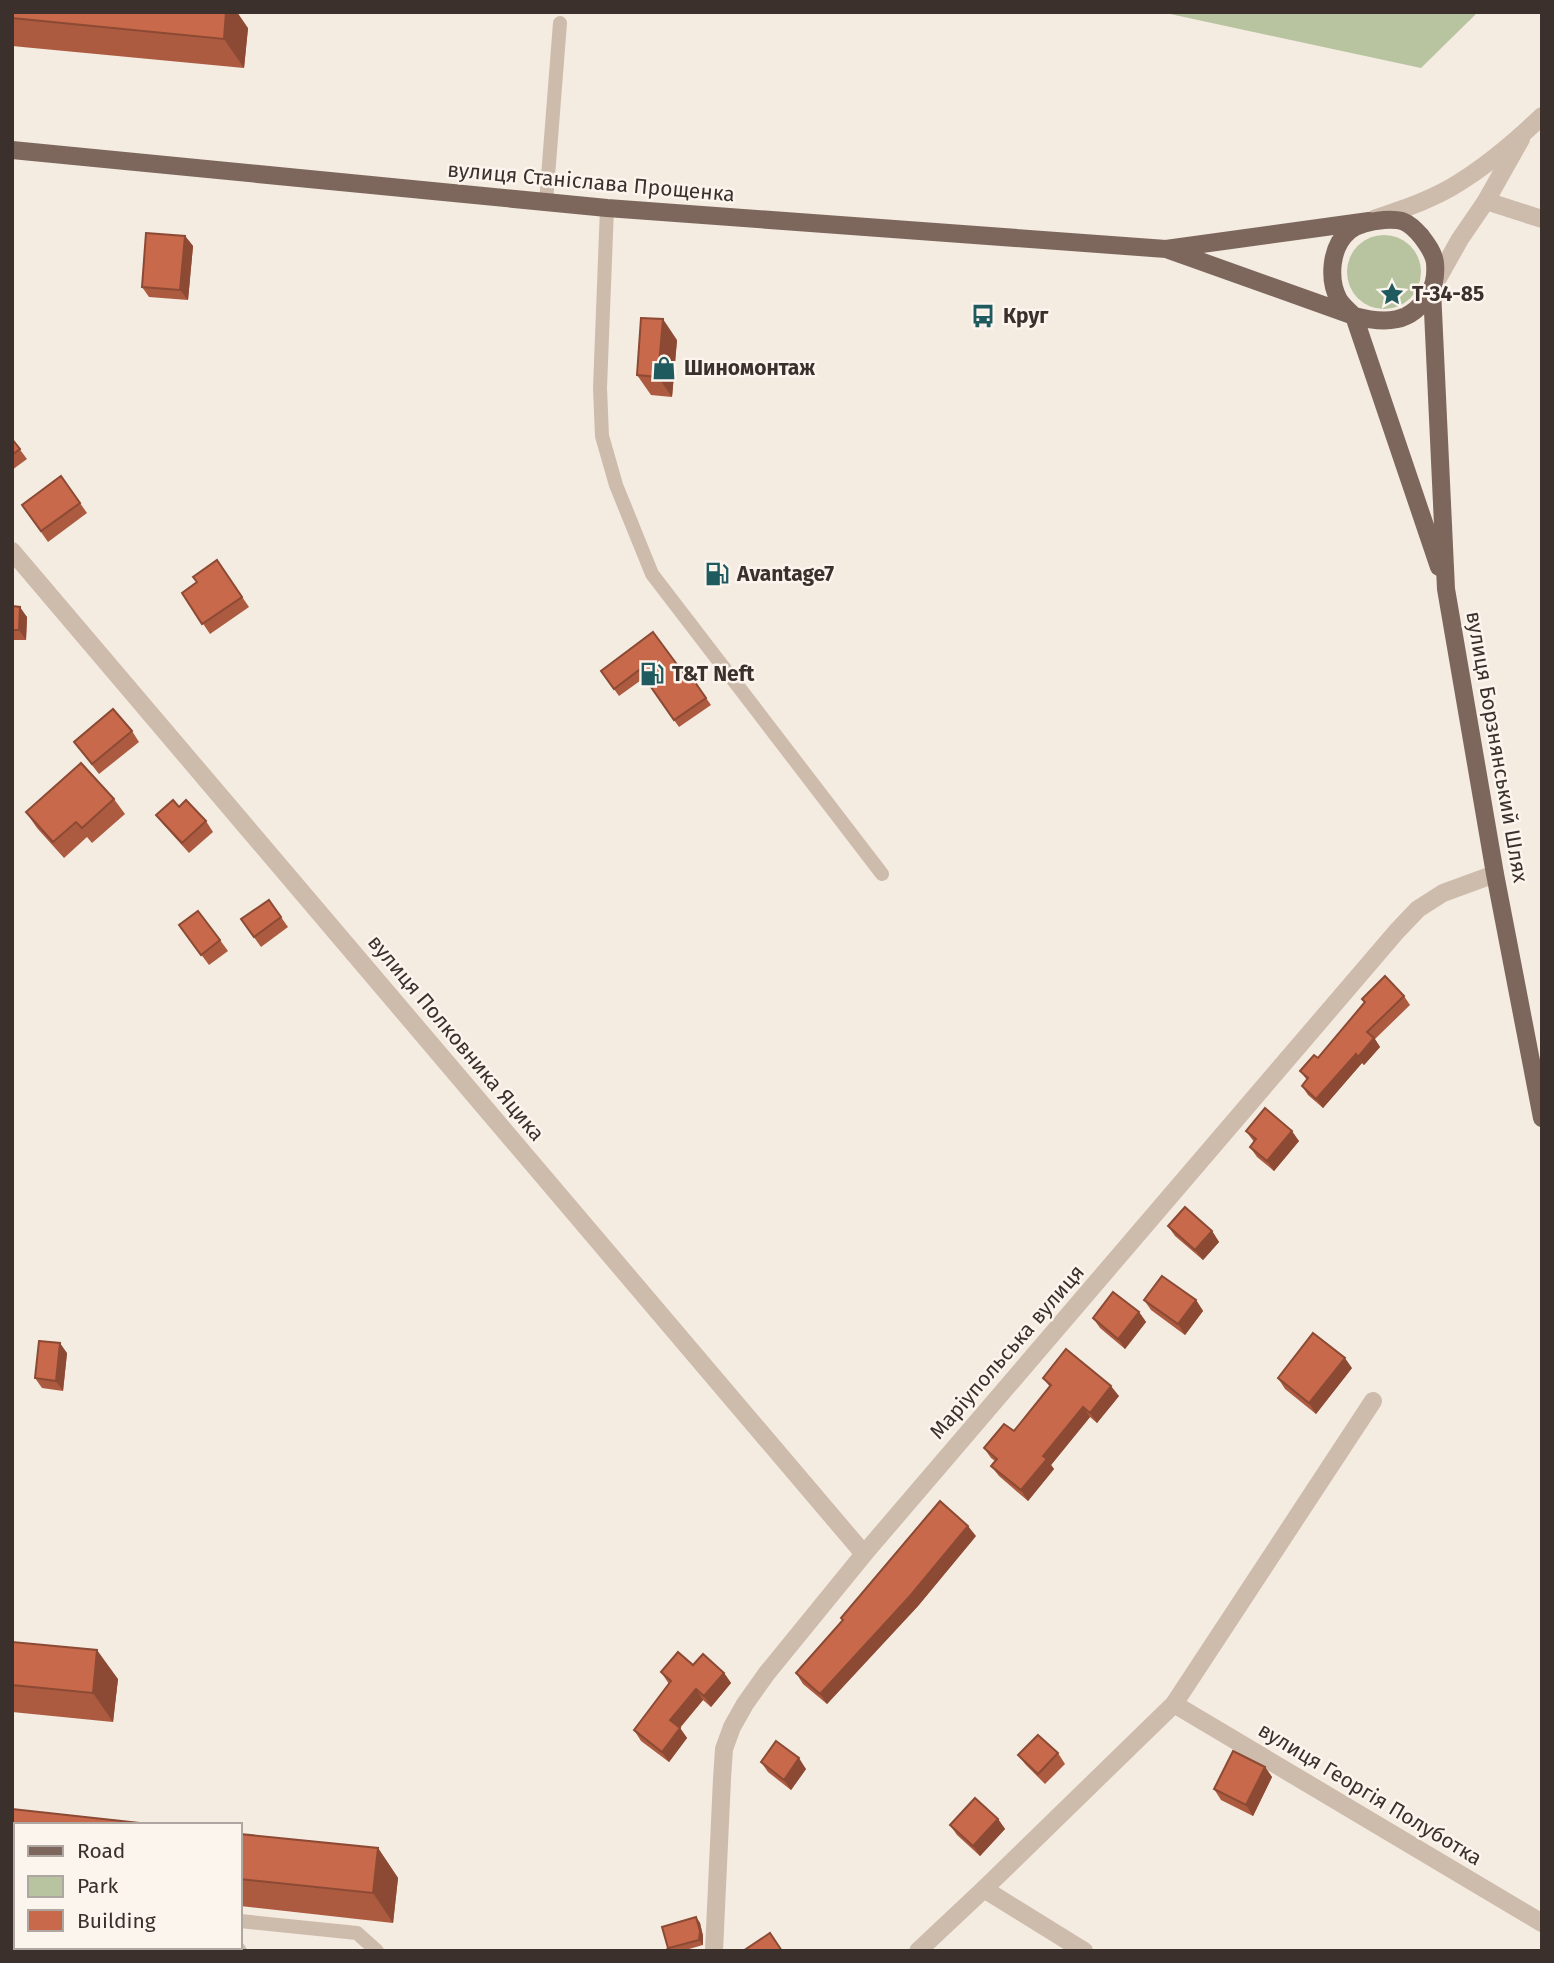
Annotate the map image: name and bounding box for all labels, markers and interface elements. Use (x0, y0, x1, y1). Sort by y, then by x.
street label: вулиця Станіслава Прощенка (446, 156, 736, 208)
place icon: Т-34-85 (1378, 280, 1406, 308)
place label: Т-34-85 (1412, 281, 1484, 307)
bus stop icon: Круг (969, 302, 997, 330)
place label: Круг (1003, 303, 1049, 329)
shop icon: Шиномонтаж (650, 354, 678, 382)
place label: Шиномонтаж (684, 355, 815, 381)
fuel station icon: Avantage7 (703, 560, 731, 588)
place label: Avantage7 (736, 561, 834, 587)
street label: вулиця Борзнянський Шлях (1460, 609, 1534, 885)
fuel station icon: T&T Neft (638, 660, 666, 688)
place label: T&T Neft (672, 661, 755, 687)
street label: вулиця Полковника Яцика (362, 930, 550, 1146)
street label: Маріупольська вулиця (924, 1260, 1090, 1444)
street label: вулиця Георгія Полуботка (1253, 1717, 1487, 1871)
legend (14, 1823, 242, 1949)
text: Road (77, 1838, 125, 1864)
text: Park (77, 1873, 119, 1899)
text: Building (77, 1908, 156, 1934)

